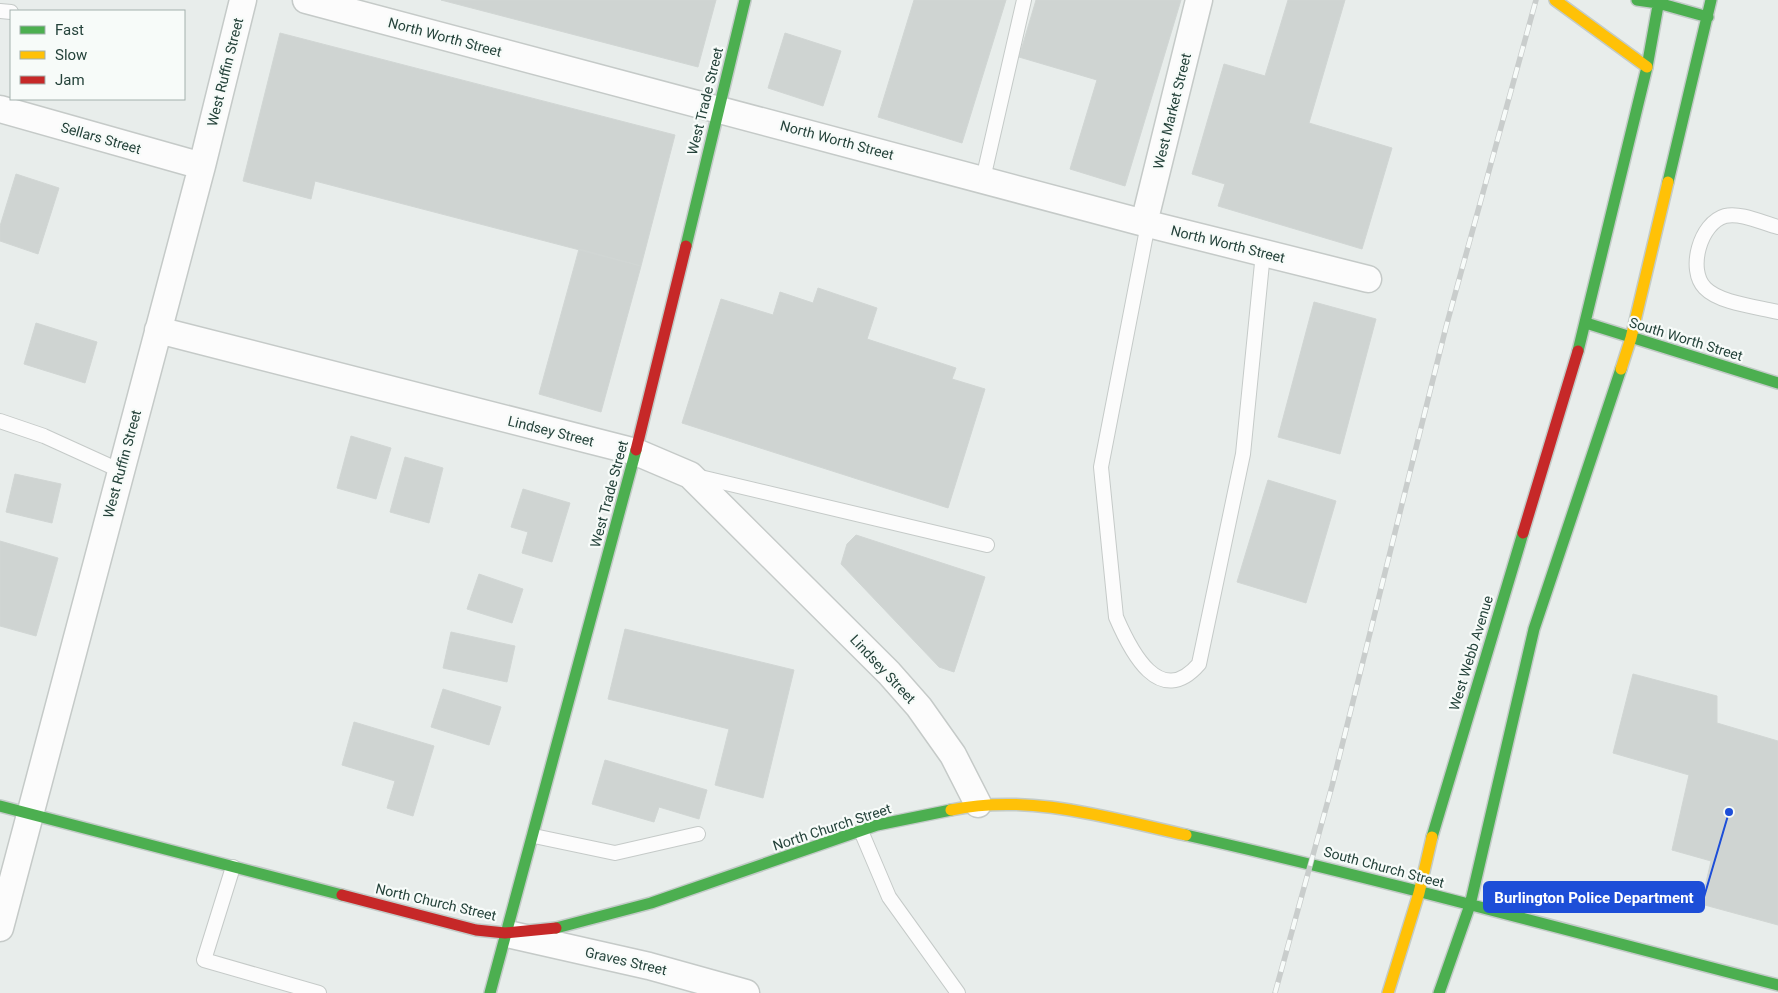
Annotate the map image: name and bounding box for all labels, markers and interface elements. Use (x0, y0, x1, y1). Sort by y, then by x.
legend (10, 10, 185, 100)
street label: North Worth Street (387, 14, 504, 60)
street label: West Ruffin Street (204, 16, 246, 128)
text: Fast (55, 21, 84, 39)
street label: West Trade Street (684, 45, 726, 156)
text: Slow (55, 46, 87, 64)
street label: West Market Street (1150, 51, 1194, 171)
text: Jam (55, 71, 85, 89)
street label: North Worth Street (779, 117, 896, 163)
street label: Sellars Street (59, 119, 143, 157)
street label: North Worth Street (1169, 222, 1287, 266)
street label: South Worth Street (1627, 314, 1745, 364)
street label: West Ruffin Street (100, 408, 144, 520)
street label: Lindsey Street (506, 413, 596, 450)
street label: West Trade Street (587, 438, 631, 549)
street label: West Webb Avenue (1446, 594, 1496, 712)
street label: Lindsey Street (847, 631, 919, 707)
street label: North Church Street (771, 800, 894, 854)
street label: South Church Street (1322, 843, 1447, 891)
street label: North Church Street (374, 880, 498, 924)
callout: Burlington Police Department (1484, 882, 1704, 912)
text: Burlington Police Department (1494, 889, 1694, 907)
street label: Graves Street (584, 944, 669, 978)

